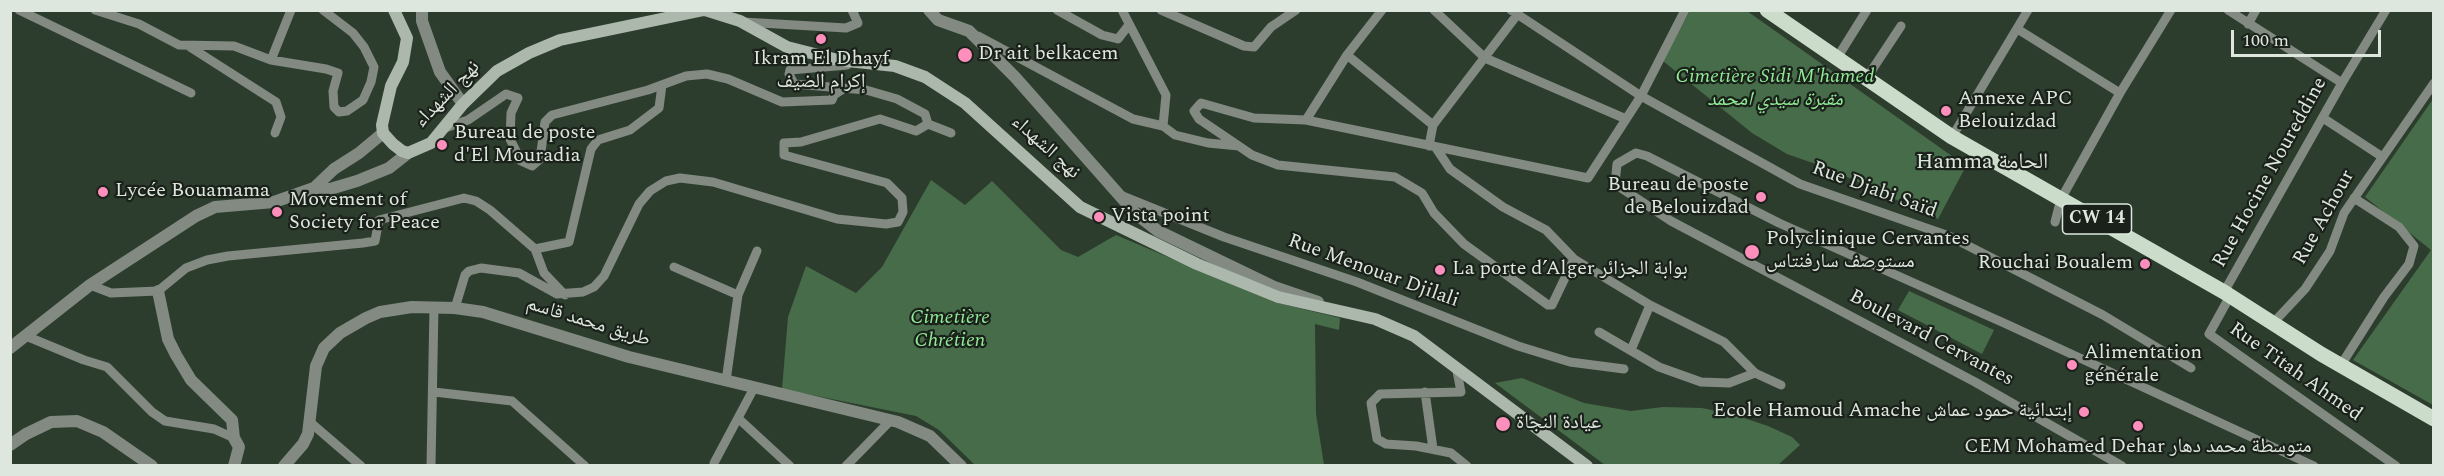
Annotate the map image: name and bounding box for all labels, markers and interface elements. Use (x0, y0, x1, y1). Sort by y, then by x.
scale bar (2234, 18, 2384, 56)
text: 100 m (2242, 27, 2289, 54)
marker: Ikram El Dhayf إكرام الضيف (814, 32, 828, 46)
place label: Dr ait belkacem (978, 43, 1119, 67)
marker: Dr ait belkacem (956, 46, 974, 64)
place label: Ikram El Dhayf إكرام الضيف (753, 48, 889, 95)
street label: نهج الشهداء (410, 56, 486, 134)
park label: Cimetière Sidi M'hamed مقبرة سيدي امحمد (1676, 66, 1874, 113)
street label: Rue Hocine Noureddine (2209, 74, 2333, 272)
place label: Annexe APC Belouizdad (1958, 88, 2072, 135)
marker: Annexe APC Belouizdad (1939, 104, 1953, 118)
street label: نهج الشهداء (1006, 111, 1084, 185)
place label: Bureau de poste d'El Mouradia (454, 122, 595, 169)
marker: Bureau de poste d'El Mouradia (435, 138, 449, 152)
district label: Hamma الحامة (1916, 151, 2048, 177)
street label: Rue Djabi Saïd (1808, 157, 1940, 225)
street label: Rue Achour (2289, 166, 2361, 270)
place label: Bureau de poste de Belouizdad (1608, 174, 1749, 221)
place label: Lycée Bouamama (115, 180, 270, 204)
marker: Lycée Bouamama (96, 185, 110, 199)
place label: Movement of Society for Peace (289, 189, 440, 236)
marker: Bureau de poste de Belouizdad (1754, 190, 1768, 204)
road number: CW 14 (2062, 204, 2132, 234)
marker: Movement of Society for Peace (270, 205, 284, 219)
place label: Vista point (1111, 205, 1210, 229)
marker: Vista point (1092, 210, 1106, 224)
place label: Polyclinique Cervantes مستوصف سارفنتاس (1766, 228, 1970, 275)
street label: Rue Menouar Djilali (1284, 230, 1462, 314)
marker: Polyclinique Cervantes مستوصف سارفنتاس (1743, 243, 1761, 261)
place label: Rouchai Boualem (1978, 252, 2133, 276)
marker: Rouchai Boualem (2138, 257, 2152, 271)
place label: La porte d’Alger بوابة الجزائر (1452, 258, 1688, 282)
marker: La porte d’Alger بوابة الجزائر (1433, 263, 1447, 277)
street label: Boulevard Cervantes (1845, 285, 2017, 393)
street label: طريق محمد قاسم (523, 293, 653, 353)
park label: Cimetière Chrétien (910, 307, 990, 354)
street label: Rue Titah Ahmed (2224, 318, 2366, 428)
place label: Alimentation générale (2084, 342, 2202, 389)
marker: Alimentation générale (2065, 358, 2079, 372)
place label: Ecole Hamoud Amache إبتدائية حمود عماش (1713, 400, 2072, 424)
marker: Ecole Hamoud Amache إبتدائية حمود عماش (2077, 405, 2091, 419)
place label: عيادة النجاة (1516, 412, 1601, 436)
marker: عيادة النجاة (1494, 415, 1512, 433)
marker: CEM Mohamed Dehar متوسطة محمد دهار (2131, 419, 2145, 433)
place label: CEM Mohamed Dehar متوسطة محمد دهار (1964, 436, 2312, 460)

